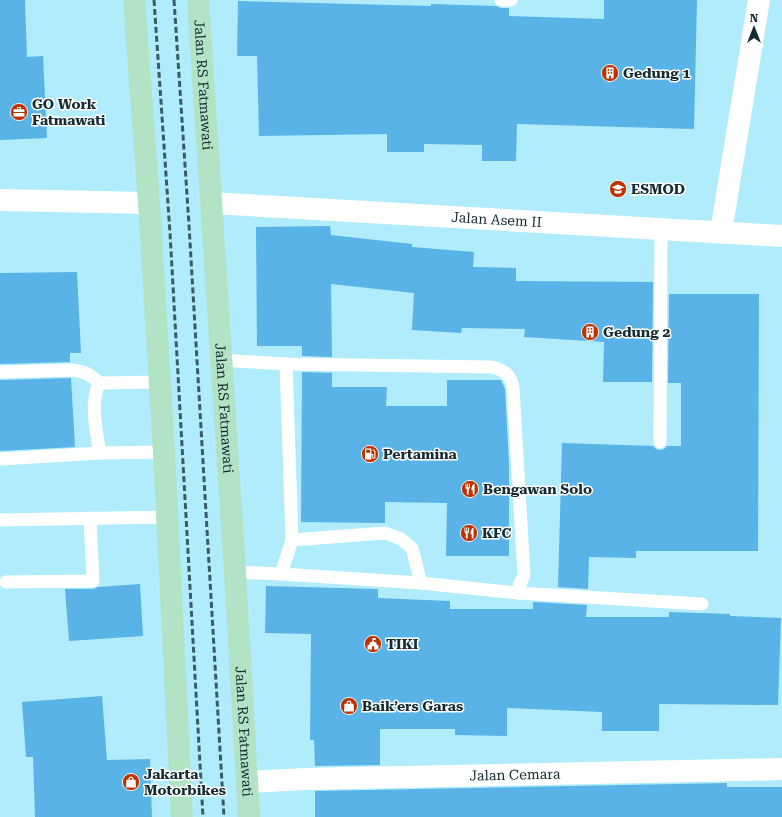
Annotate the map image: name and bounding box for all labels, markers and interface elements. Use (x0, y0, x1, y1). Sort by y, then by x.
north arrow (734, 8, 774, 48)
text: N (750, 12, 759, 25)
street label: Jalan RS Fatmawati (191, 19, 216, 151)
building icon: Gedung 1 (600, 63, 620, 83)
place label: Gedung 1 (623, 65, 690, 81)
place label: GO Work Fatmawati (32, 96, 106, 128)
office icon: GO Work Fatmawati (9, 102, 29, 122)
school or university icon: ESMOD (608, 179, 628, 199)
place label: ESMOD (631, 181, 685, 197)
street label: Jalan Asem II (451, 209, 542, 230)
building icon: Gedung 2 (580, 322, 600, 342)
place label: Gedung 2 (603, 324, 670, 340)
street label: Jalan RS Fatmawati (212, 342, 237, 474)
fuel station icon: Pertamina (360, 444, 380, 464)
place label: Pertamina (383, 446, 458, 462)
restaurant icon: Bengawan Solo (460, 479, 480, 499)
place label: Bengawan Solo (483, 481, 592, 497)
restaurant icon: KFC (459, 523, 479, 543)
place label: KFC (482, 525, 511, 541)
public building icon: TIKI (363, 634, 383, 654)
place label: TIKI (386, 636, 419, 652)
street label: Jalan RS Fatmawati (232, 666, 256, 798)
shop icon: Baik’ers Garas (339, 696, 359, 716)
place label: Baik’ers Garas (362, 698, 463, 714)
place label: Jakarta Motorbikes (144, 766, 226, 798)
street label: Jalan Cemara (469, 766, 561, 784)
shop icon: Jakarta Motorbikes (121, 772, 141, 792)

